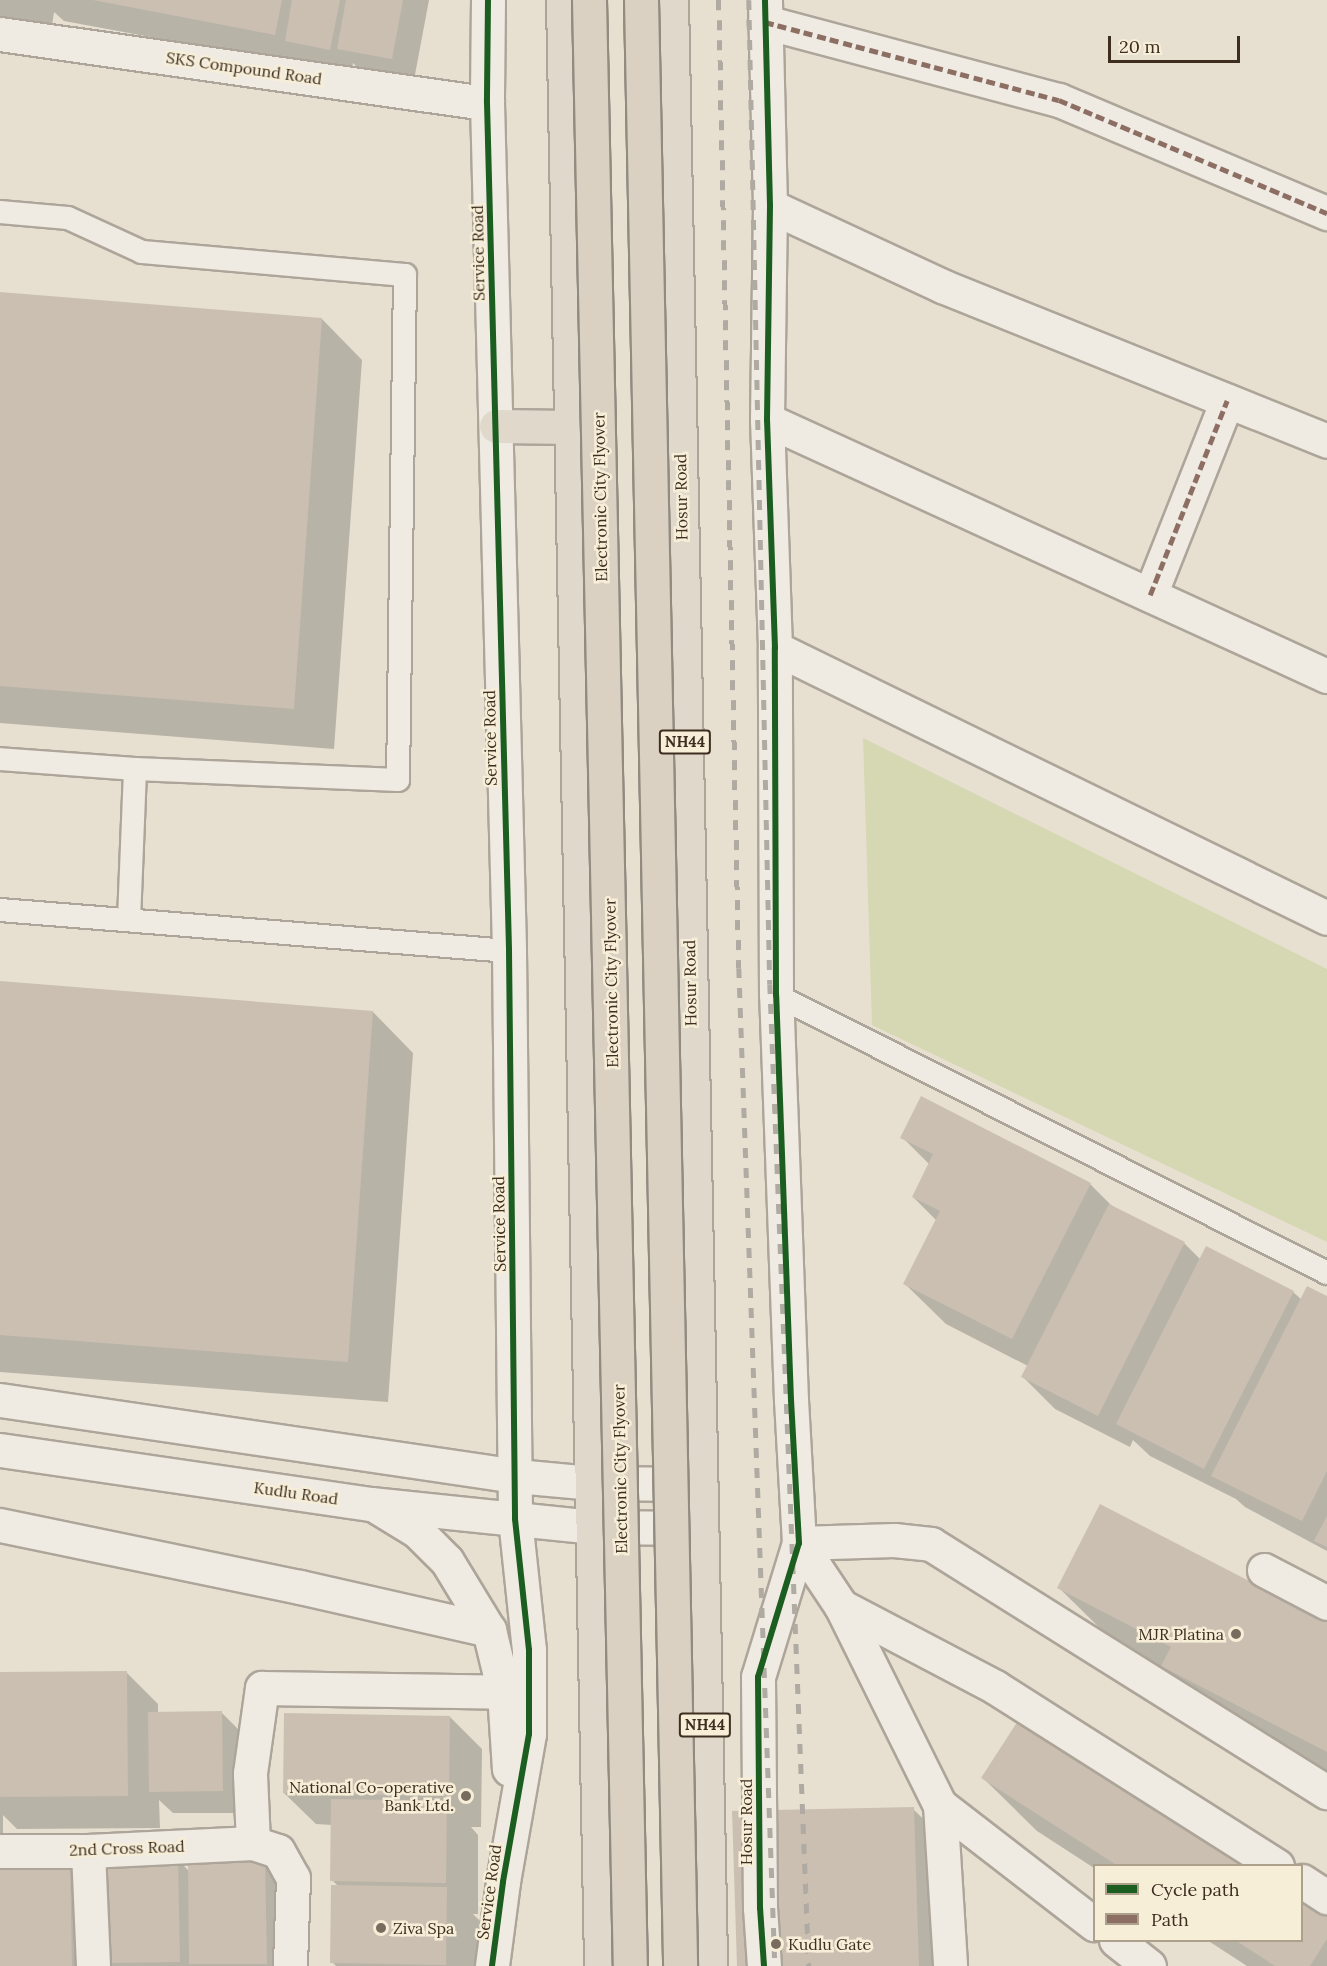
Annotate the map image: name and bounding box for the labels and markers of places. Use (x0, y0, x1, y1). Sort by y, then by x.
place label: MJR Platina (1138, 1624, 1224, 1644)
marker: MJR Platina (1229, 1627, 1243, 1641)
place label: National Co-operative Bank Ltd. (289, 1777, 454, 1815)
marker: National Co-operative Bank Ltd. (459, 1789, 473, 1803)
place label: Ziva Spa (393, 1918, 454, 1938)
marker: Ziva Spa (374, 1921, 388, 1935)
place label: Kudlu Gate (788, 1934, 871, 1954)
marker: Kudlu Gate (769, 1937, 783, 1951)

